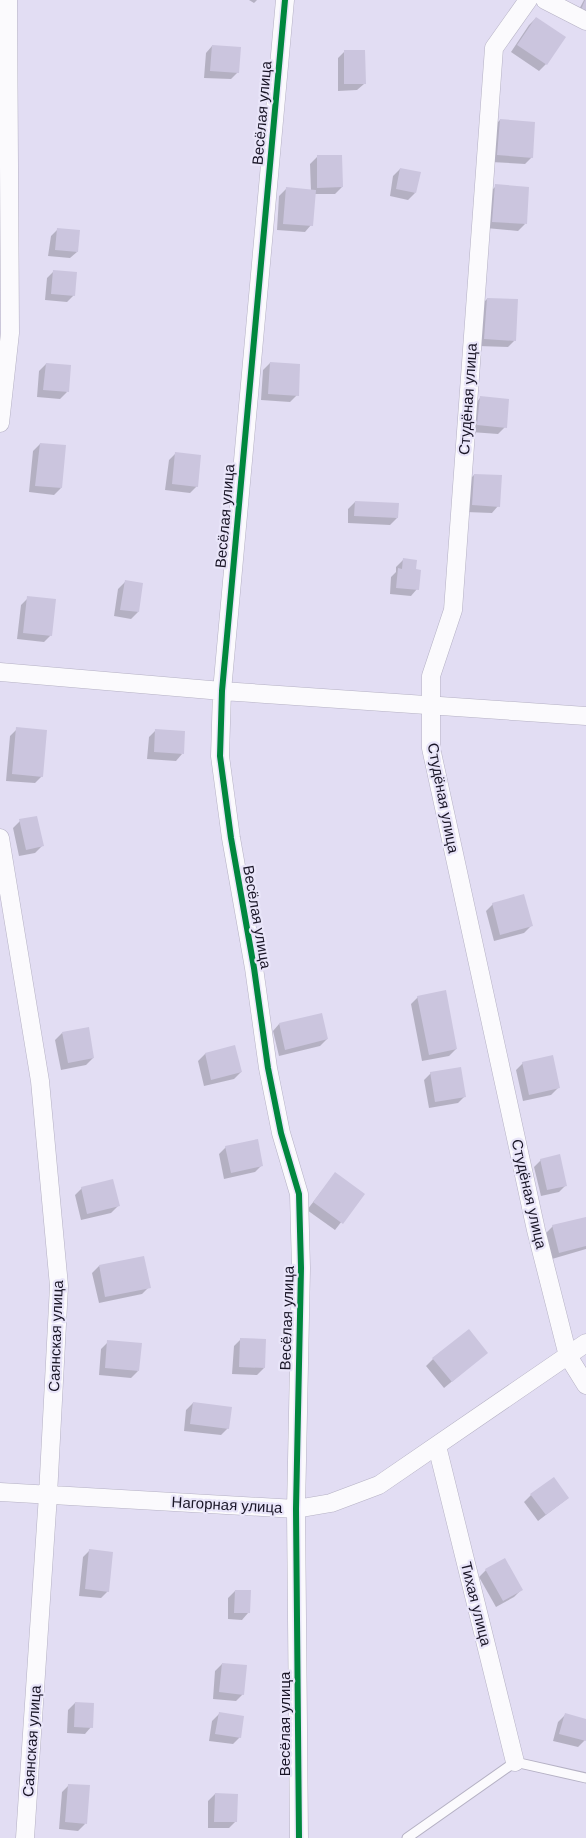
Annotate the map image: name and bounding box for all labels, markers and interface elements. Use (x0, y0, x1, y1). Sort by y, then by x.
street label: Весёлая улица (247, 59, 277, 166)
street label: Студёная улица (454, 342, 482, 456)
street label: Весёлая улица (210, 462, 240, 569)
street label: Студёная улица (423, 741, 464, 855)
street label: Весёлая улица (238, 864, 276, 971)
street label: Студёная улица (507, 1137, 551, 1251)
street label: Весёлая улица (275, 1265, 299, 1371)
street label: Саянская улица (44, 1279, 68, 1392)
street label: Нагорная улица (171, 1492, 284, 1518)
street label: Тихая улица (456, 1560, 496, 1649)
street label: Весёлая улица (275, 1671, 295, 1776)
street label: Саянская улица (18, 1684, 46, 1797)

